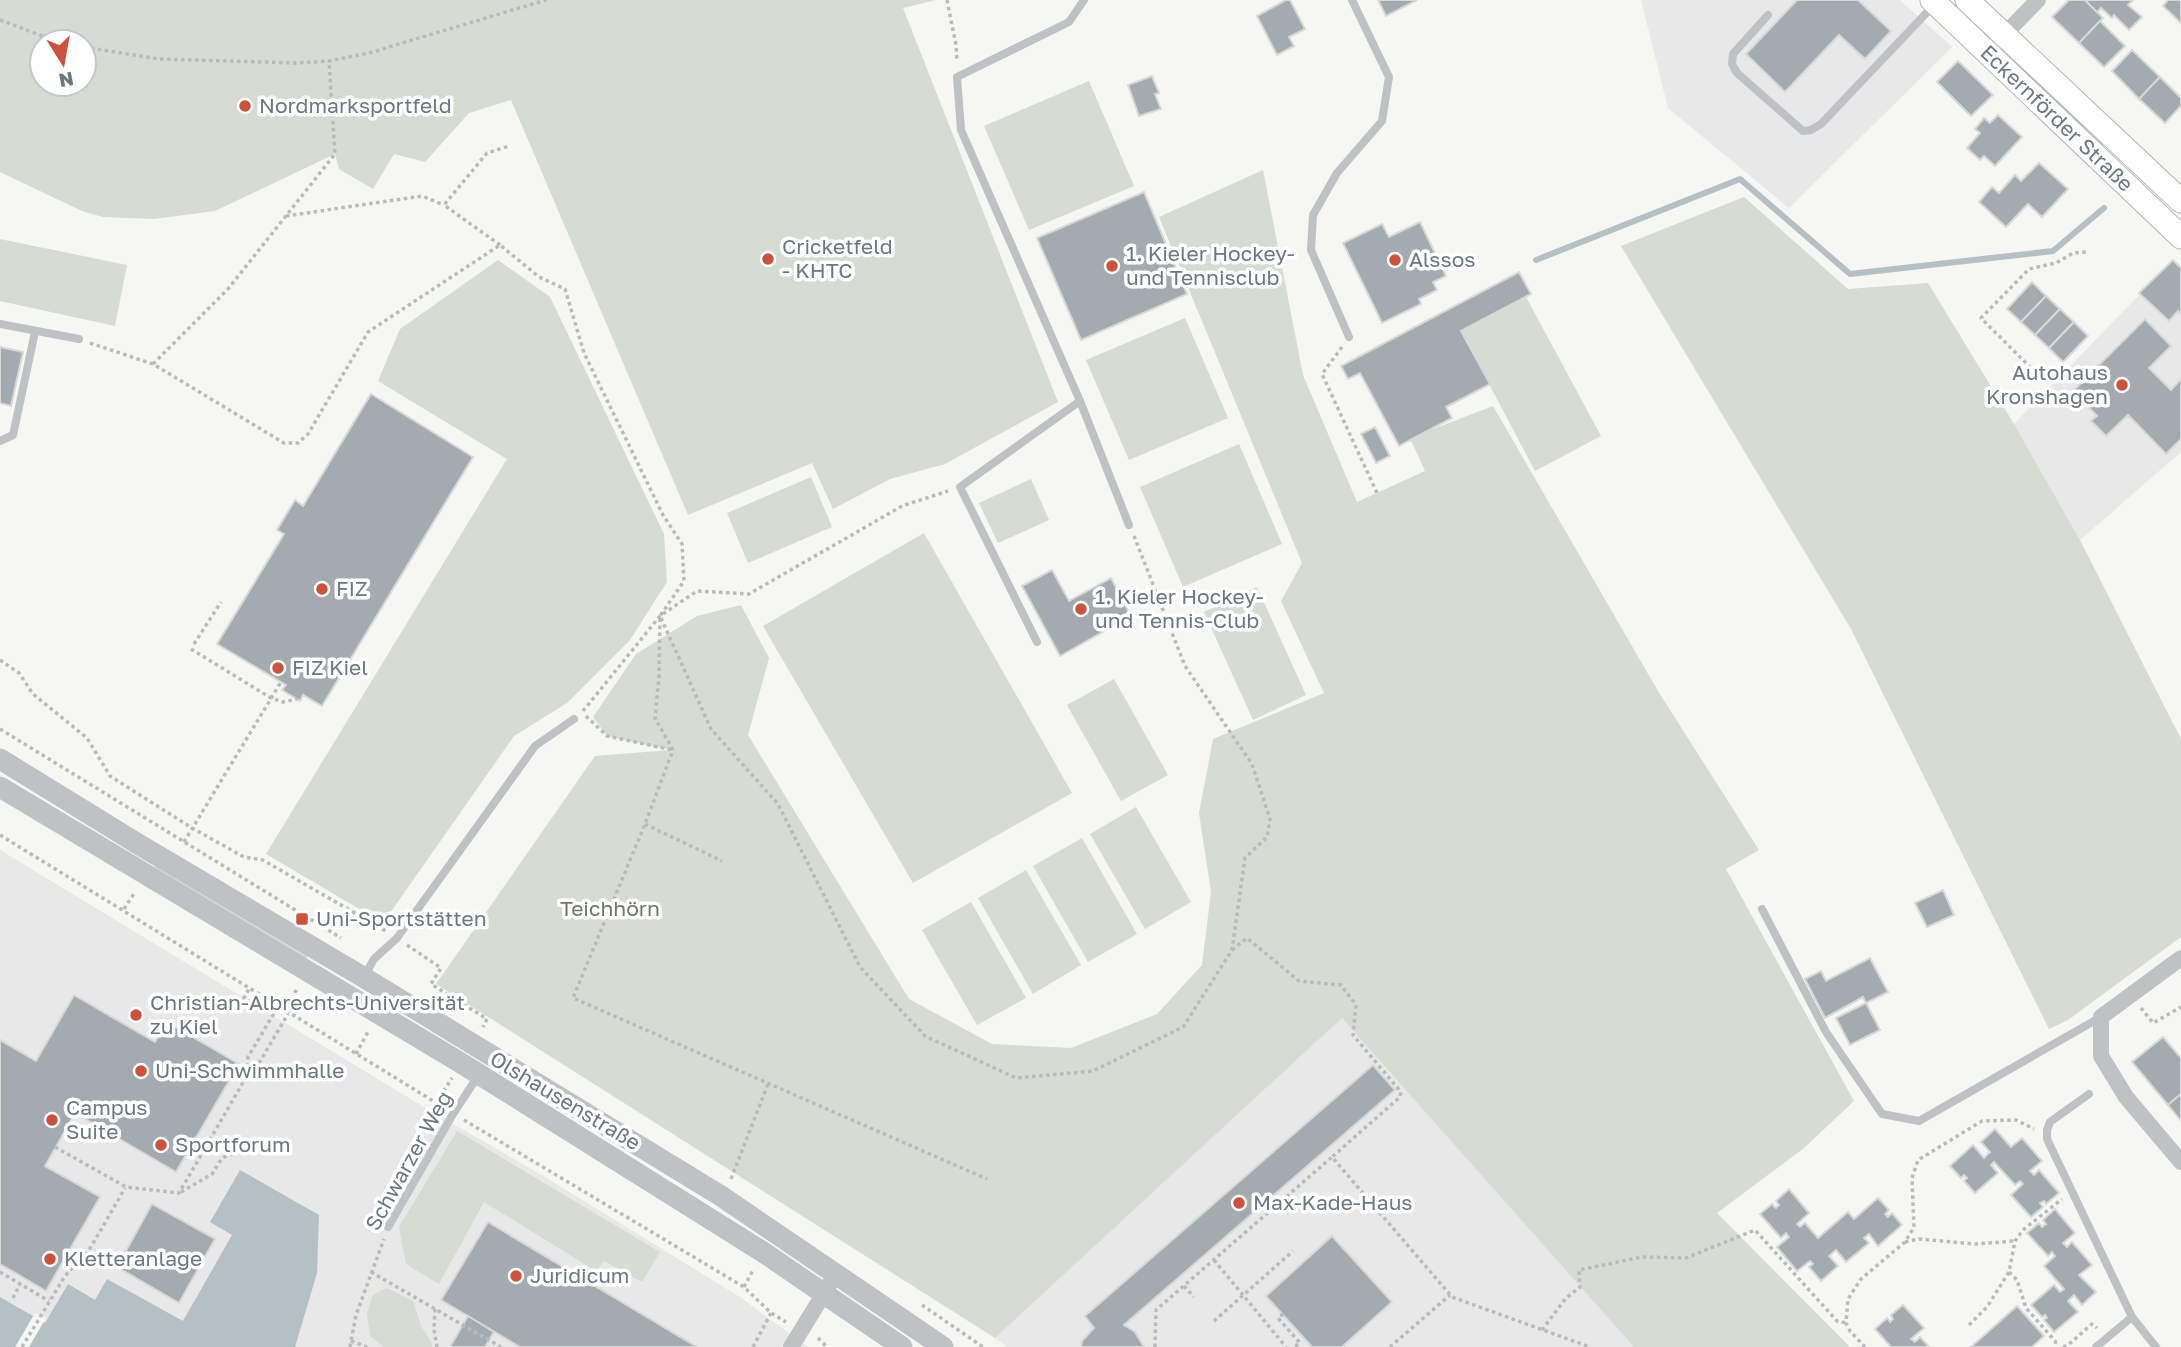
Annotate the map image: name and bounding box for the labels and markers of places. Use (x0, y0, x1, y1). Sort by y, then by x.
place label: Nordmarksportfeld (259, 92, 452, 118)
marker: Nordmarksportfeld (237, 98, 253, 114)
place label: Cricketfeld - KHTC (782, 233, 893, 283)
place label: 1. Kieler Hockey- und Tennisclub (1126, 240, 1295, 290)
place label: Alssos (1409, 246, 1475, 272)
marker: Cricketfeld - KHTC (760, 251, 776, 267)
marker: Alssos (1387, 252, 1403, 268)
marker: 1. Kieler Hockey- und Tennisclub (1104, 258, 1120, 274)
place label: Autohaus Kronshagen (1986, 359, 2108, 409)
marker: Autohaus Kronshagen (2114, 377, 2130, 393)
place label: FIZ (336, 575, 368, 601)
marker: FIZ (314, 581, 330, 597)
place label: 1. Kieler Hockey- und Tennis-Club (1095, 583, 1264, 633)
marker: 1. Kieler Hockey- und Tennis-Club (1073, 601, 1089, 617)
place label: FIZ Kiel (292, 654, 368, 680)
marker: FIZ Kiel (270, 660, 286, 676)
place label: Uni-Sportstätten (316, 905, 487, 931)
marker: Uni-Sportstätten (294, 911, 310, 927)
place label: Christian-Albrechts-Universität zu Kiel (150, 989, 465, 1039)
marker: Christian-Albrechts-Universität zu Kiel (128, 1007, 144, 1023)
place label: Uni-Schwimmhalle (155, 1057, 344, 1083)
marker: Uni-Schwimmhalle (133, 1063, 149, 1079)
place label: Campus Suite (66, 1094, 147, 1144)
marker: Campus Suite (44, 1112, 60, 1128)
place label: Sportforum (175, 1131, 291, 1157)
marker: Sportforum (153, 1137, 169, 1153)
place label: Max-Kade-Haus (1253, 1189, 1413, 1215)
marker: Max-Kade-Haus (1231, 1195, 1247, 1211)
place label: Kletteranlage (64, 1245, 202, 1271)
marker: Kletteranlage (42, 1251, 58, 1267)
place label: Juridicum (530, 1262, 629, 1288)
marker: Juridicum (508, 1268, 524, 1284)

